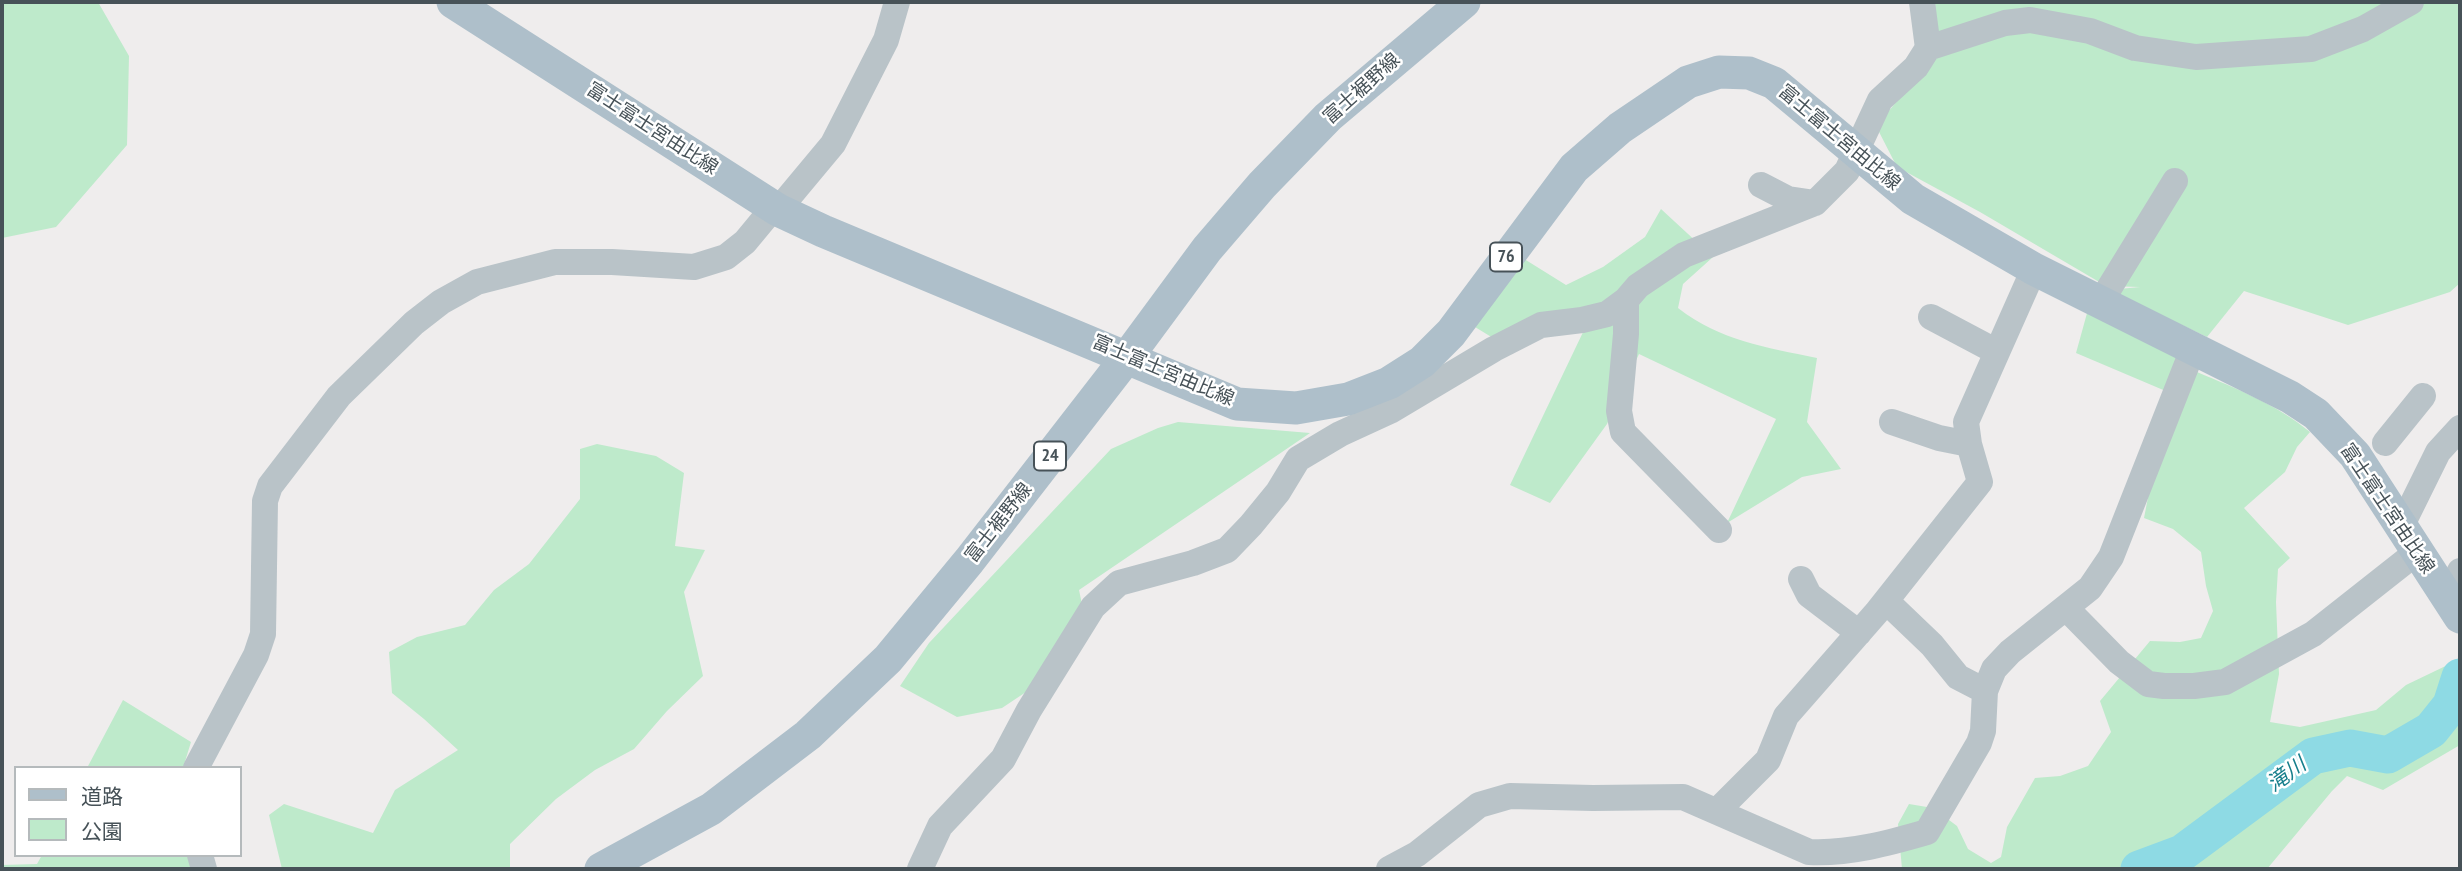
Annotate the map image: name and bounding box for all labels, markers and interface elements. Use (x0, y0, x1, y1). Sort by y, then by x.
street label: 富士裾野線 (1319, 49, 1405, 129)
street label: 富士富士宮由比線 (582, 78, 722, 180)
street label: 富士富士宮由比線 (1773, 80, 1905, 196)
road number: 76 (1490, 243, 1522, 272)
street label: 富士富士宮由比線 (1089, 331, 1237, 411)
street label: 富士富士宮由比線 (2335, 440, 2439, 578)
road number: 24 (1034, 442, 1066, 470)
street label: 富士裾野線 (961, 479, 1037, 567)
water label: 滝川 (2263, 752, 2311, 798)
legend (14, 766, 242, 857)
text: 道路 (81, 783, 123, 810)
text: 公園 (81, 818, 123, 845)

